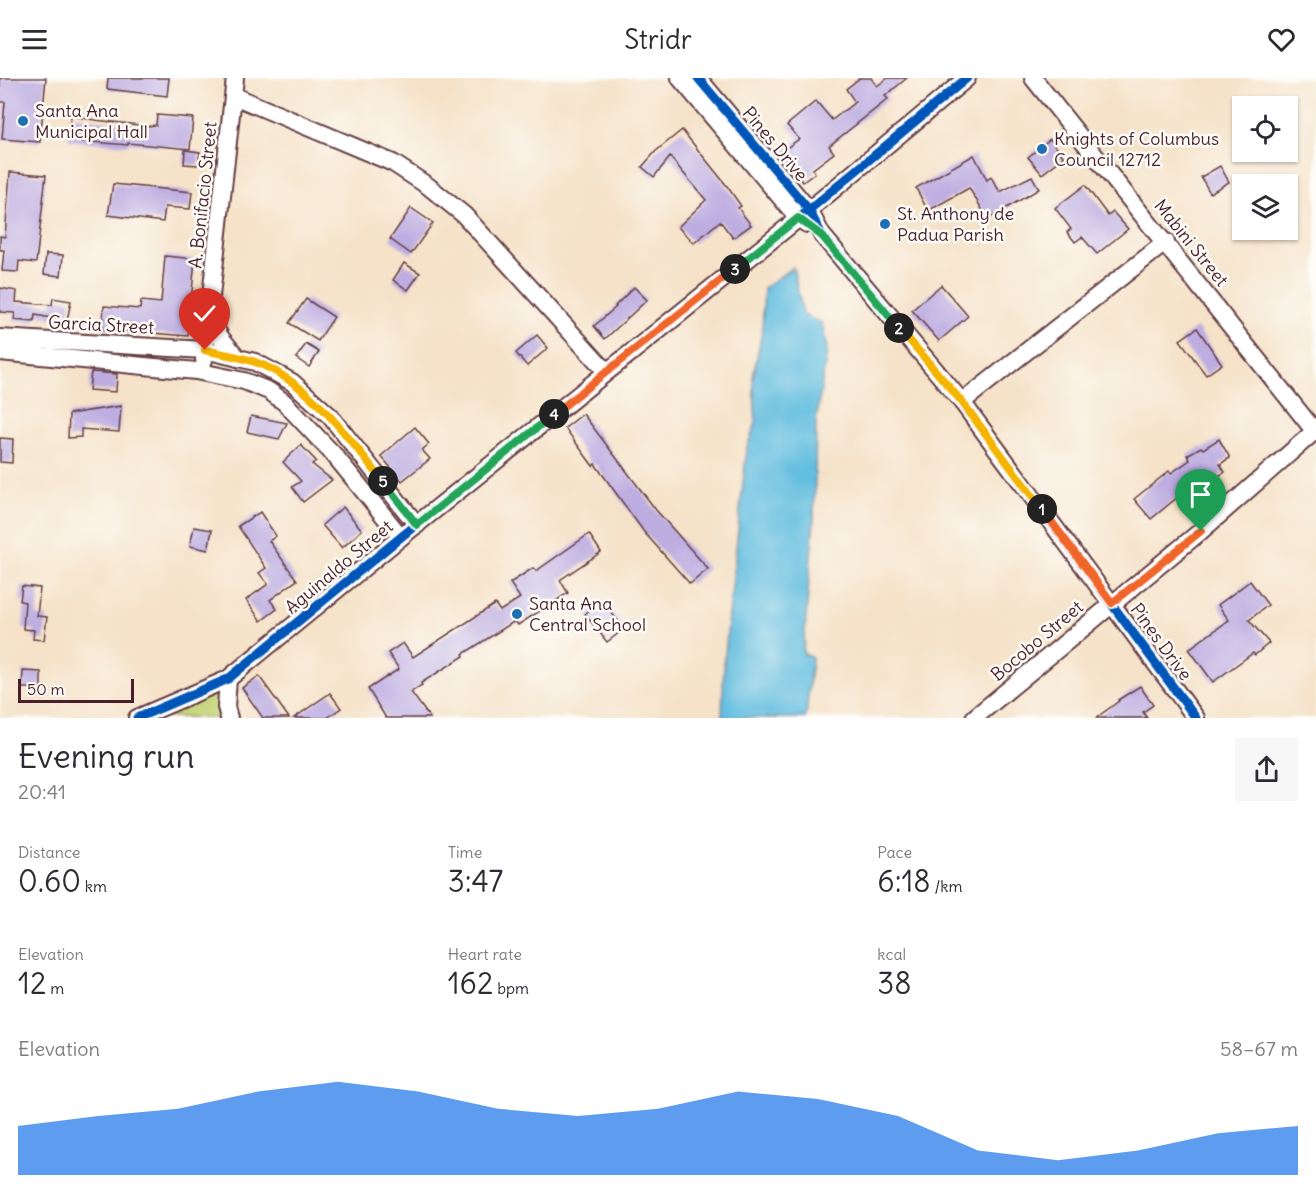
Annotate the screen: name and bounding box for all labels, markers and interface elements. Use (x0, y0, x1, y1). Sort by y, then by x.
text: Stridr (624, 22, 692, 56)
icon: menu (18, 23, 51, 56)
icon: heart (1265, 23, 1298, 56)
map controls (1232, 96, 1298, 240)
button: locate (1232, 96, 1298, 162)
place label: Santa Ana Municipal Hall (35, 99, 148, 143)
street label: Pines Drive (738, 102, 813, 186)
marker: Santa Ana Municipal Hall (16, 114, 30, 128)
street label: A. Bonifacio Street (183, 120, 222, 269)
place label: Knights of Columbus Council 12712 (1054, 127, 1219, 171)
marker: Knights of Columbus Council 12712 (1035, 142, 1049, 156)
button: layers (1232, 174, 1298, 240)
street label: Mabini Street (1149, 194, 1234, 291)
place label: St. Anthony de Padua Parish (897, 202, 1014, 246)
marker: St. Anthony de Padua Parish (878, 217, 892, 231)
pin: 3 (720, 254, 750, 284)
text: 3 (730, 259, 740, 279)
pin (179, 288, 230, 350)
icon: check (188, 297, 221, 330)
street label: Garcia Street (47, 310, 155, 339)
pin: 2 (884, 313, 914, 343)
text: 2 (895, 318, 903, 338)
pin: 4 (539, 399, 569, 429)
text: 4 (549, 404, 559, 424)
pin: 5 (368, 466, 398, 496)
pin (1175, 469, 1226, 531)
text: 5 (378, 471, 388, 491)
icon: arrive (1184, 478, 1217, 511)
pin: 1 (1027, 494, 1057, 524)
text: 1 (1039, 499, 1045, 519)
street label: Aguinaldo Street (280, 515, 397, 618)
place label: Santa Ana Central School (529, 592, 646, 636)
street label: Bocobo Street (986, 595, 1088, 686)
street label: Pines Drive (1126, 599, 1197, 685)
marker: Santa Ana Central School (510, 607, 524, 621)
scale bar (18, 676, 134, 704)
text: 50 m (27, 679, 65, 699)
text: Evening run (18, 735, 194, 777)
button: share (1235, 738, 1298, 801)
text: 20:41 (18, 779, 66, 804)
text: Distance (18, 842, 80, 862)
text: Time (448, 842, 482, 862)
text: Pace (877, 842, 912, 862)
text: 0.60 (18, 862, 81, 900)
text: 3:47 (448, 862, 503, 900)
text: 6:18 (877, 862, 931, 900)
text: km (81, 876, 107, 896)
text: /km (931, 876, 962, 896)
text: Elevation (18, 944, 84, 964)
text: Heart rate (448, 944, 522, 964)
text: kcal (877, 944, 906, 964)
text: 12 (18, 964, 46, 1002)
text: 162 (448, 964, 493, 1002)
text: 38 (877, 964, 912, 1002)
text: m (46, 978, 64, 998)
text: bpm (493, 978, 529, 998)
text: Elevation (18, 1036, 100, 1061)
text: 58–67 m (1220, 1036, 1298, 1061)

